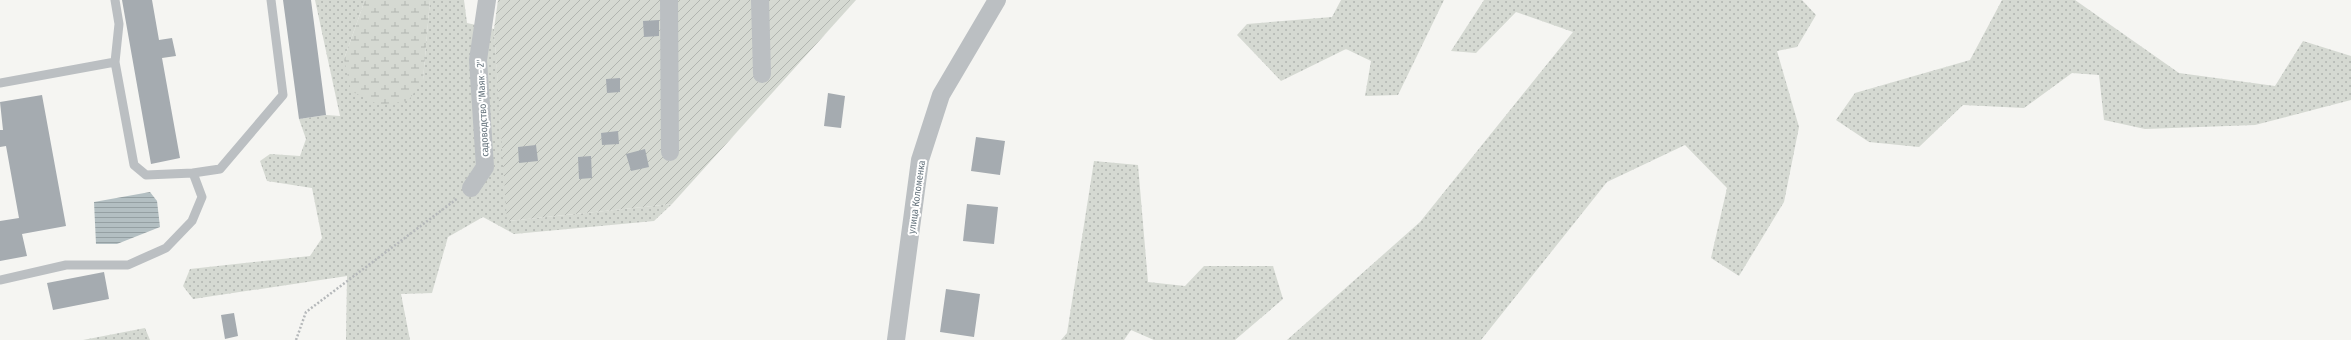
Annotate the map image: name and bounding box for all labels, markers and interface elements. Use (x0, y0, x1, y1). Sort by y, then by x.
street label: садоводство "Маяк - 2" (474, 59, 492, 157)
street label: улица Коломенка (906, 160, 928, 235)

